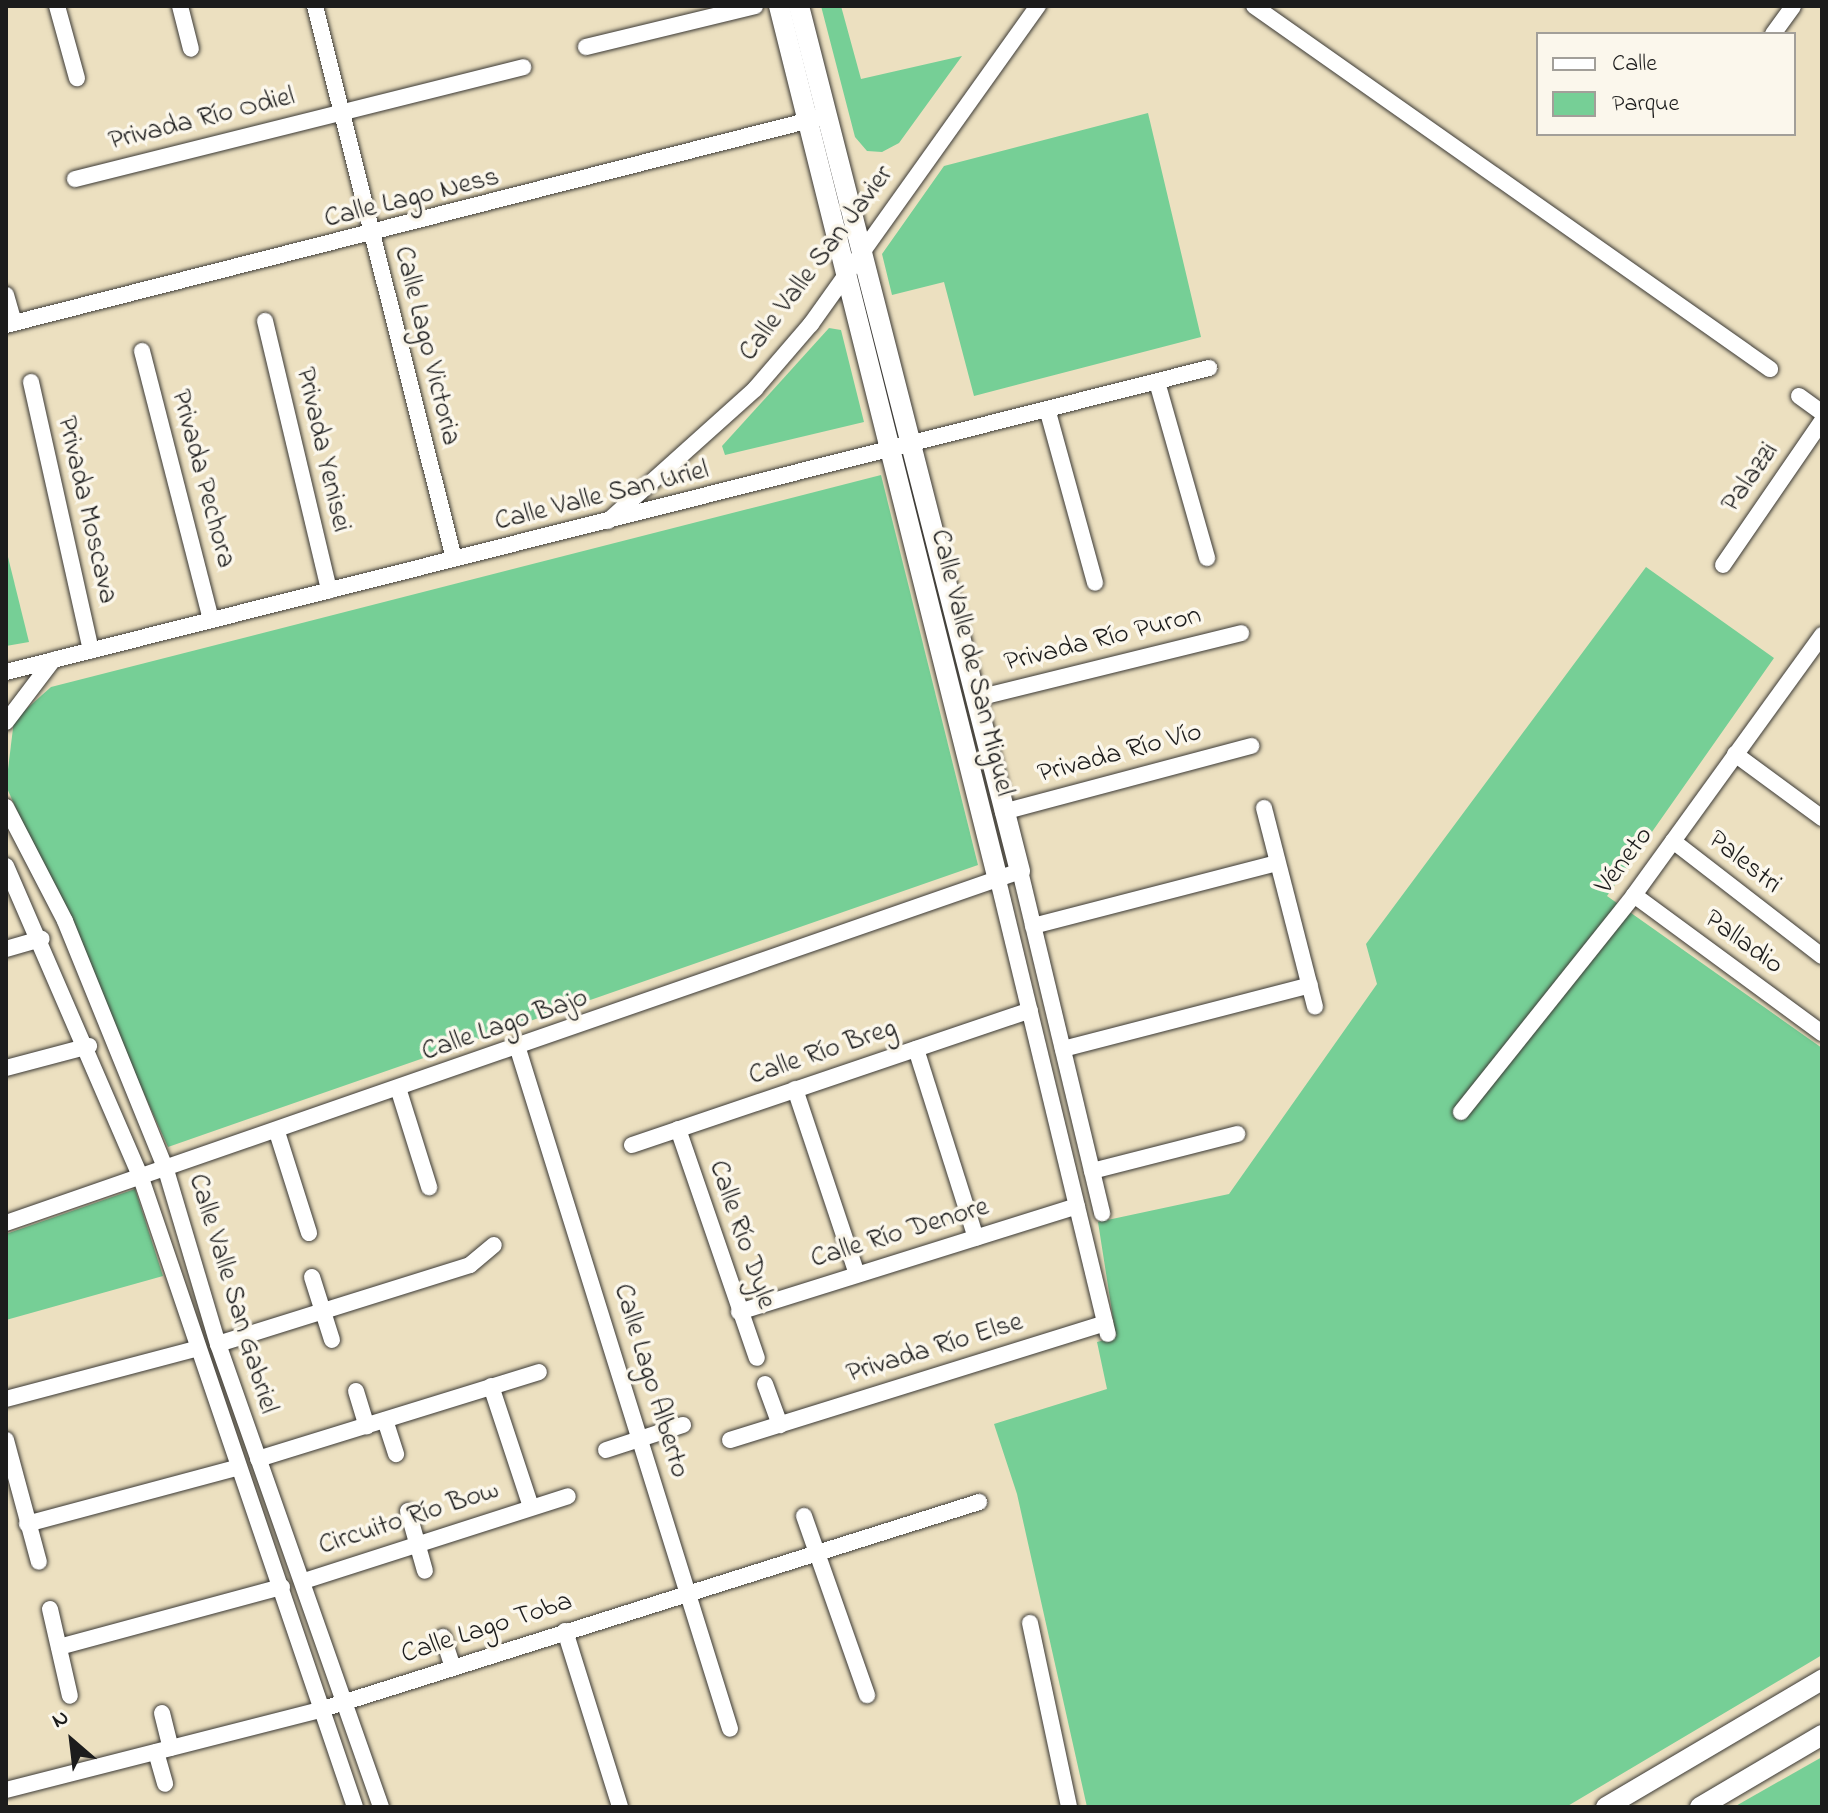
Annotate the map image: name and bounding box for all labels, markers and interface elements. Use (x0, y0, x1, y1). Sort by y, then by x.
legend (1536, 32, 1796, 136)
text: Calle (1612, 47, 1657, 82)
street label: Privada Río Odiel (105, 81, 299, 159)
text: Parque (1612, 87, 1679, 122)
street label: Calle Valle San Javier (732, 159, 902, 369)
street label: Calle Lago Ness (321, 161, 503, 237)
street label: Calle Lago Victoria (385, 243, 467, 449)
street label: Privada Yenisei (287, 364, 357, 536)
street label: Privada Pechora (162, 386, 242, 572)
street label: Privada Moscava (48, 413, 124, 607)
street label: Palazzi (1715, 436, 1787, 520)
street label: Calle Valle San Uriel (492, 454, 712, 540)
street label: Calle Valle de San Miguel (922, 526, 1020, 800)
street label: Privada Río Puron (1001, 599, 1205, 681)
street label: Privada Río Vío (1034, 716, 1206, 792)
street label: Véneto (1589, 821, 1661, 901)
street label: Palestri (1700, 824, 1788, 902)
street label: Palladio (1697, 903, 1789, 983)
street label: Calle Lago Bajo (418, 982, 592, 1070)
street label: Calle Río Breg (745, 1012, 901, 1094)
street label: Calle Río Dyle (700, 1156, 782, 1314)
street label: Calle Valle San Gabriel (180, 1170, 284, 1418)
street label: Calle Río Denore (807, 1191, 993, 1277)
street label: Calle Lago Alberto (605, 1280, 695, 1482)
street label: Privada Río Else (843, 1306, 1027, 1392)
street label: Circuito Río Bow (315, 1474, 503, 1564)
street label: Calle Lago Toba (397, 1586, 577, 1672)
north arrow (32, 1701, 112, 1781)
text: N (47, 1702, 75, 1737)

